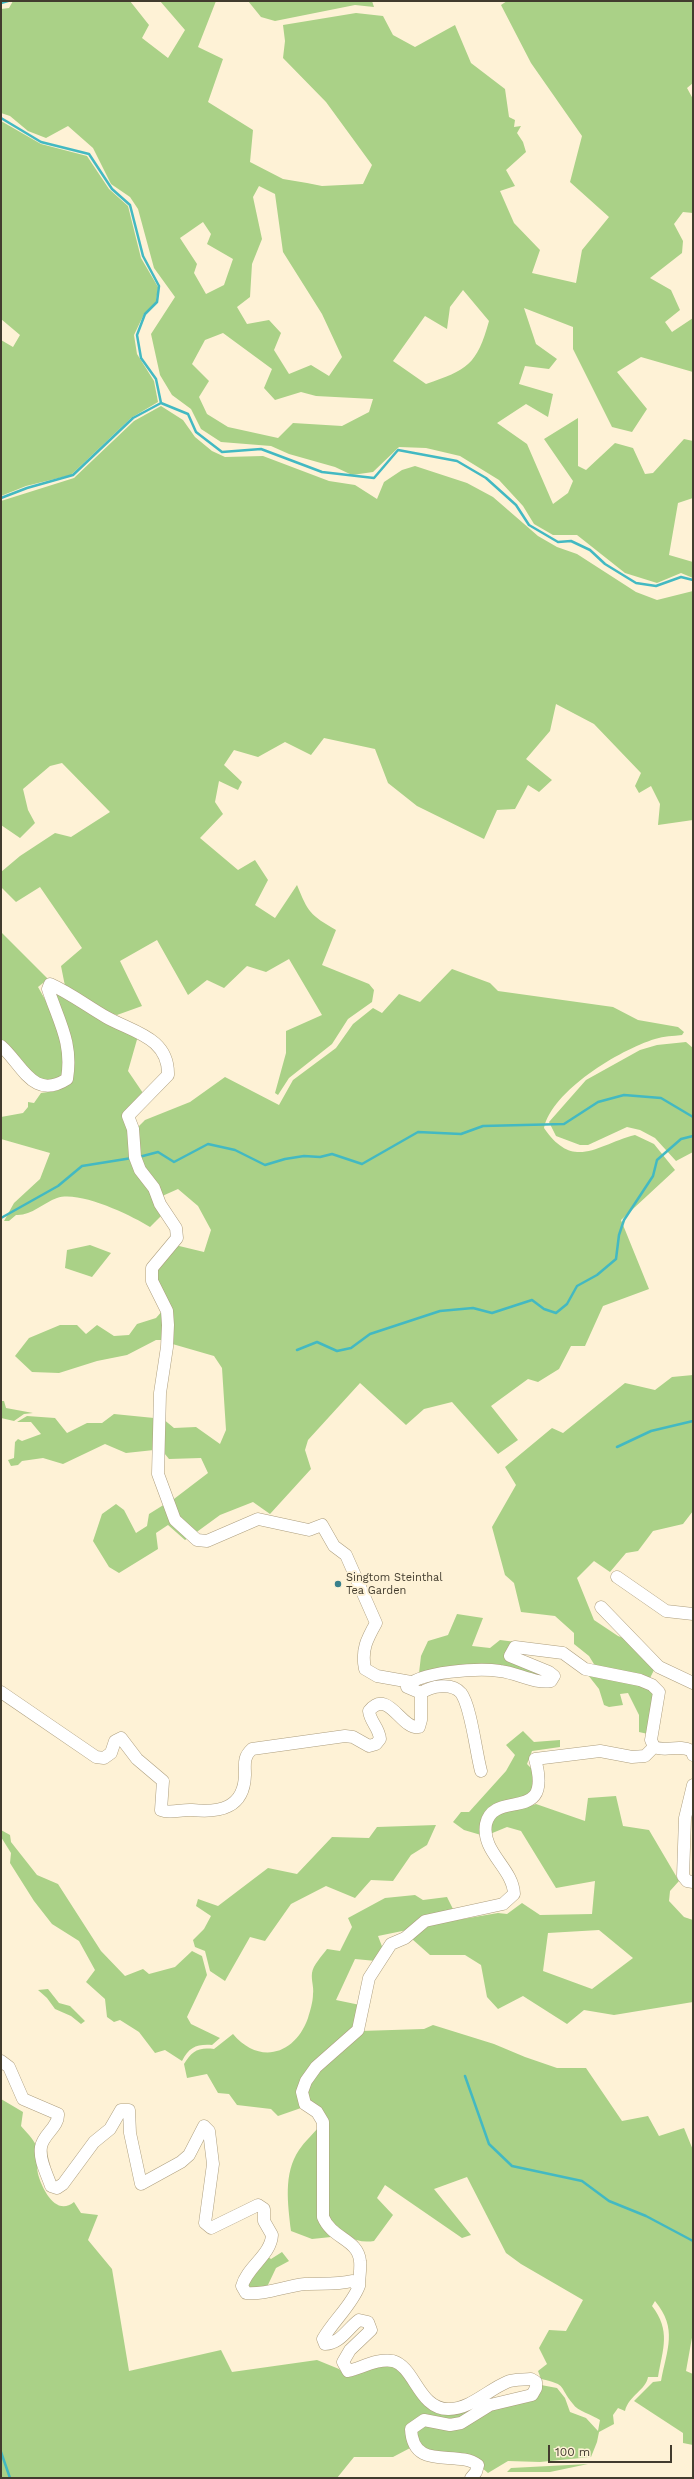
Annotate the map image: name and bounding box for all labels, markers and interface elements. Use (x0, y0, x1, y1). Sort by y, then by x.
place label: Singtom Steinthal Tea Garden (346, 1571, 443, 1597)
marker: Singtom Steinthal Tea Garden (333, 1579, 343, 1589)
scale bar (550, 2437, 674, 2463)
text: 100 m (555, 2445, 590, 2459)

